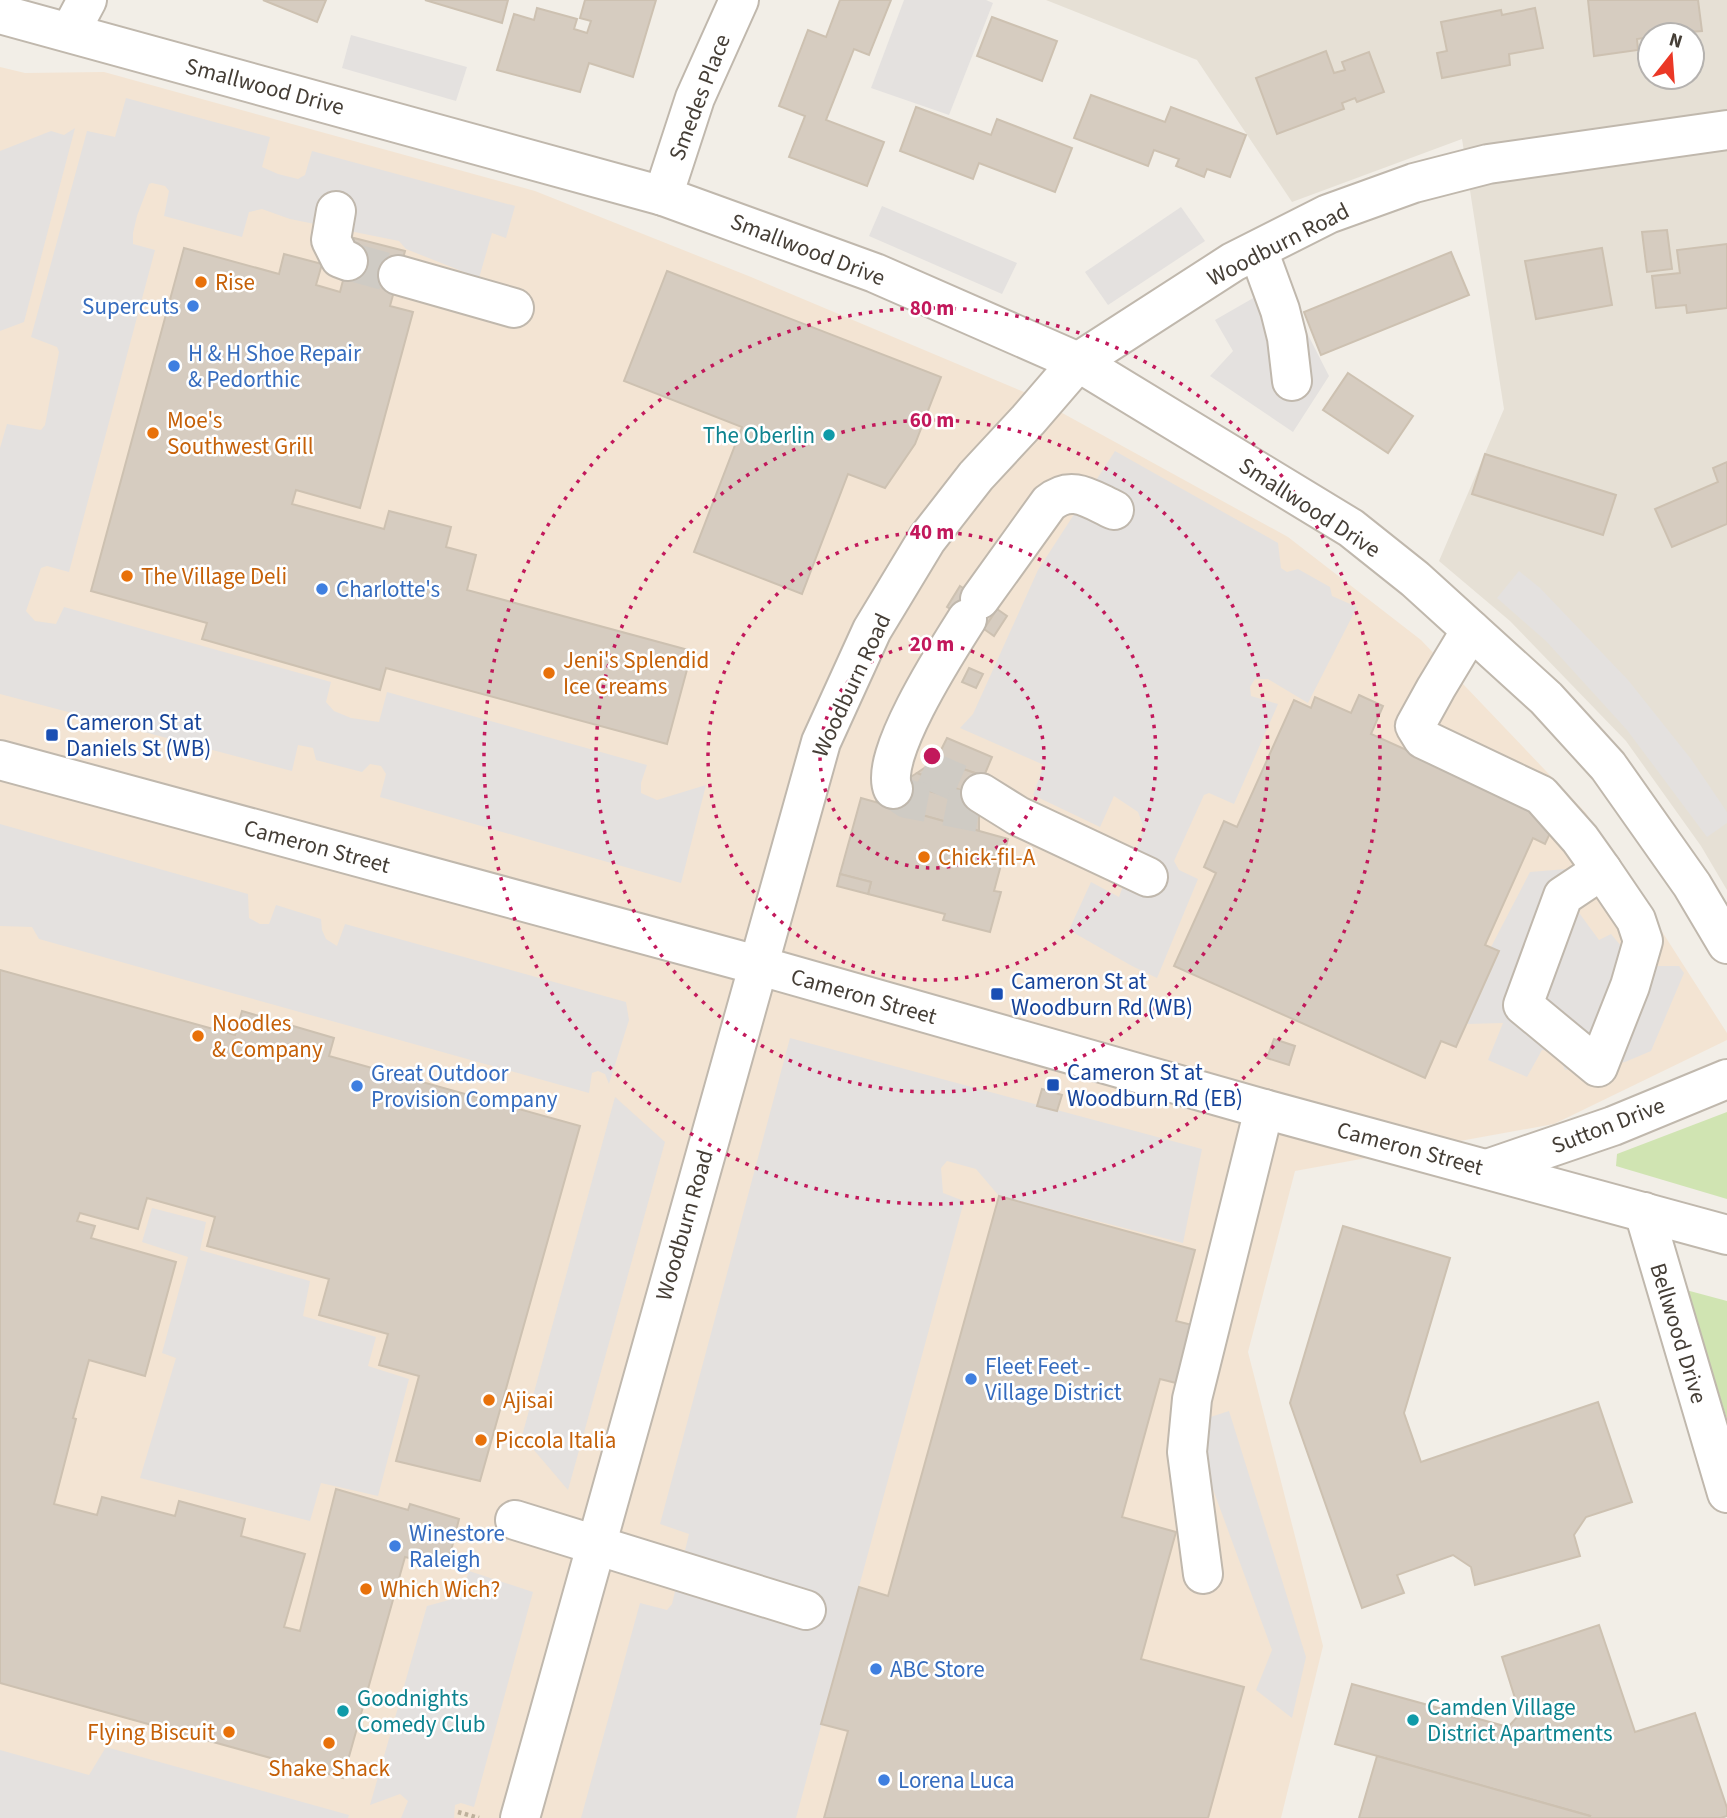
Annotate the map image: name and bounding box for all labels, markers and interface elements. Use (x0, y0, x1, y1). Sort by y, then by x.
north arrow (1636, 21, 1706, 91)
text: N (1666, 26, 1686, 56)
street label: Smedes Place (660, 29, 739, 165)
street label: Smallwood Drive (182, 49, 348, 124)
street label: Woodburn Road (1201, 194, 1355, 294)
street label: Smallwood Drive (726, 205, 890, 294)
place label: Rise (215, 266, 255, 299)
marker: Rise (193, 274, 209, 290)
place label: Supercuts (82, 290, 179, 323)
text: 80 m (910, 293, 954, 323)
marker: Supercuts (185, 298, 201, 314)
place label: H & H Shoe Repair & Pedorthic (188, 337, 362, 396)
marker: H & H Shoe Repair & Pedorthic (166, 358, 182, 374)
place label: Moe's Southwest Grill (167, 404, 314, 463)
text: 60 m (910, 405, 954, 435)
place label: The Oberlin (703, 419, 815, 452)
marker: Moe's Southwest Grill (145, 425, 161, 441)
marker: The Oberlin (821, 427, 837, 443)
street label: Smallwood Drive (1232, 449, 1387, 566)
text: 40 m (910, 517, 954, 547)
place label: The Village Deli (141, 560, 287, 593)
marker: The Village Deli (119, 568, 135, 584)
place label: Charlotte's (336, 573, 440, 606)
marker: Charlotte's (314, 581, 330, 597)
street label: Woodburn Road (804, 608, 899, 763)
text: 20 m (910, 629, 954, 659)
place label: Jeni's Splendid Ice Creams (563, 644, 709, 703)
marker: Jeni's Splendid Ice Creams (541, 665, 557, 681)
place label: Cameron St at Daniels St (WB) (66, 706, 211, 765)
marker: Cameron St at Daniels St (WB) (44, 727, 60, 743)
centre of rings (920, 744, 944, 768)
street label: Cameron Street (240, 811, 394, 882)
place label: Chick-fil-A (938, 841, 1036, 874)
marker: Chick-fil-A (916, 849, 932, 865)
street label: Cameron Street (787, 960, 941, 1033)
place label: Cameron St at Woodburn Rd (WB) (1011, 965, 1193, 1024)
marker: Cameron St at Woodburn Rd (WB) (989, 986, 1005, 1002)
place label: Noodles & Company (212, 1007, 323, 1066)
marker: Noodles & Company (190, 1028, 206, 1044)
place label: Cameron St at Woodburn Rd (EB) (1067, 1056, 1243, 1115)
place label: Great Outdoor Provision Company (371, 1057, 558, 1116)
marker: Cameron St at Woodburn Rd (EB) (1045, 1077, 1061, 1093)
marker: Great Outdoor Provision Company (349, 1078, 365, 1094)
street label: Sutton Drive (1547, 1089, 1670, 1162)
street label: Cameron Street (1333, 1113, 1487, 1184)
street label: Woodburn Road (647, 1146, 722, 1304)
street label: Bellwood Drive (1642, 1259, 1716, 1407)
place label: Fleet Feet - Village District (985, 1350, 1122, 1409)
marker: Fleet Feet - Village District (963, 1371, 979, 1387)
place label: Ajisai (503, 1384, 554, 1417)
marker: Ajisai (481, 1392, 497, 1408)
place label: Piccola Italia (495, 1424, 616, 1457)
marker: Piccola Italia (473, 1432, 489, 1448)
place label: Winestore Raleigh (409, 1517, 505, 1576)
marker: Winestore Raleigh (387, 1538, 403, 1554)
place label: Which Wich? (380, 1573, 500, 1606)
marker: Which Wich? (358, 1581, 374, 1597)
place label: ABC Store (890, 1653, 985, 1686)
marker: ABC Store (868, 1661, 884, 1677)
place label: Goodnights Comedy Club (357, 1682, 485, 1741)
place label: Camden Village District Apartments (1427, 1691, 1613, 1750)
marker: Goodnights Comedy Club (335, 1703, 351, 1719)
marker: Camden Village District Apartments (1405, 1712, 1421, 1728)
place label: Flying Biscuit (87, 1716, 215, 1749)
marker: Flying Biscuit (221, 1724, 237, 1740)
marker: Shake Shack (321, 1735, 337, 1751)
place label: Shake Shack (268, 1752, 390, 1785)
place label: Lorena Luca (898, 1764, 1015, 1797)
marker: Lorena Luca (876, 1772, 892, 1788)

